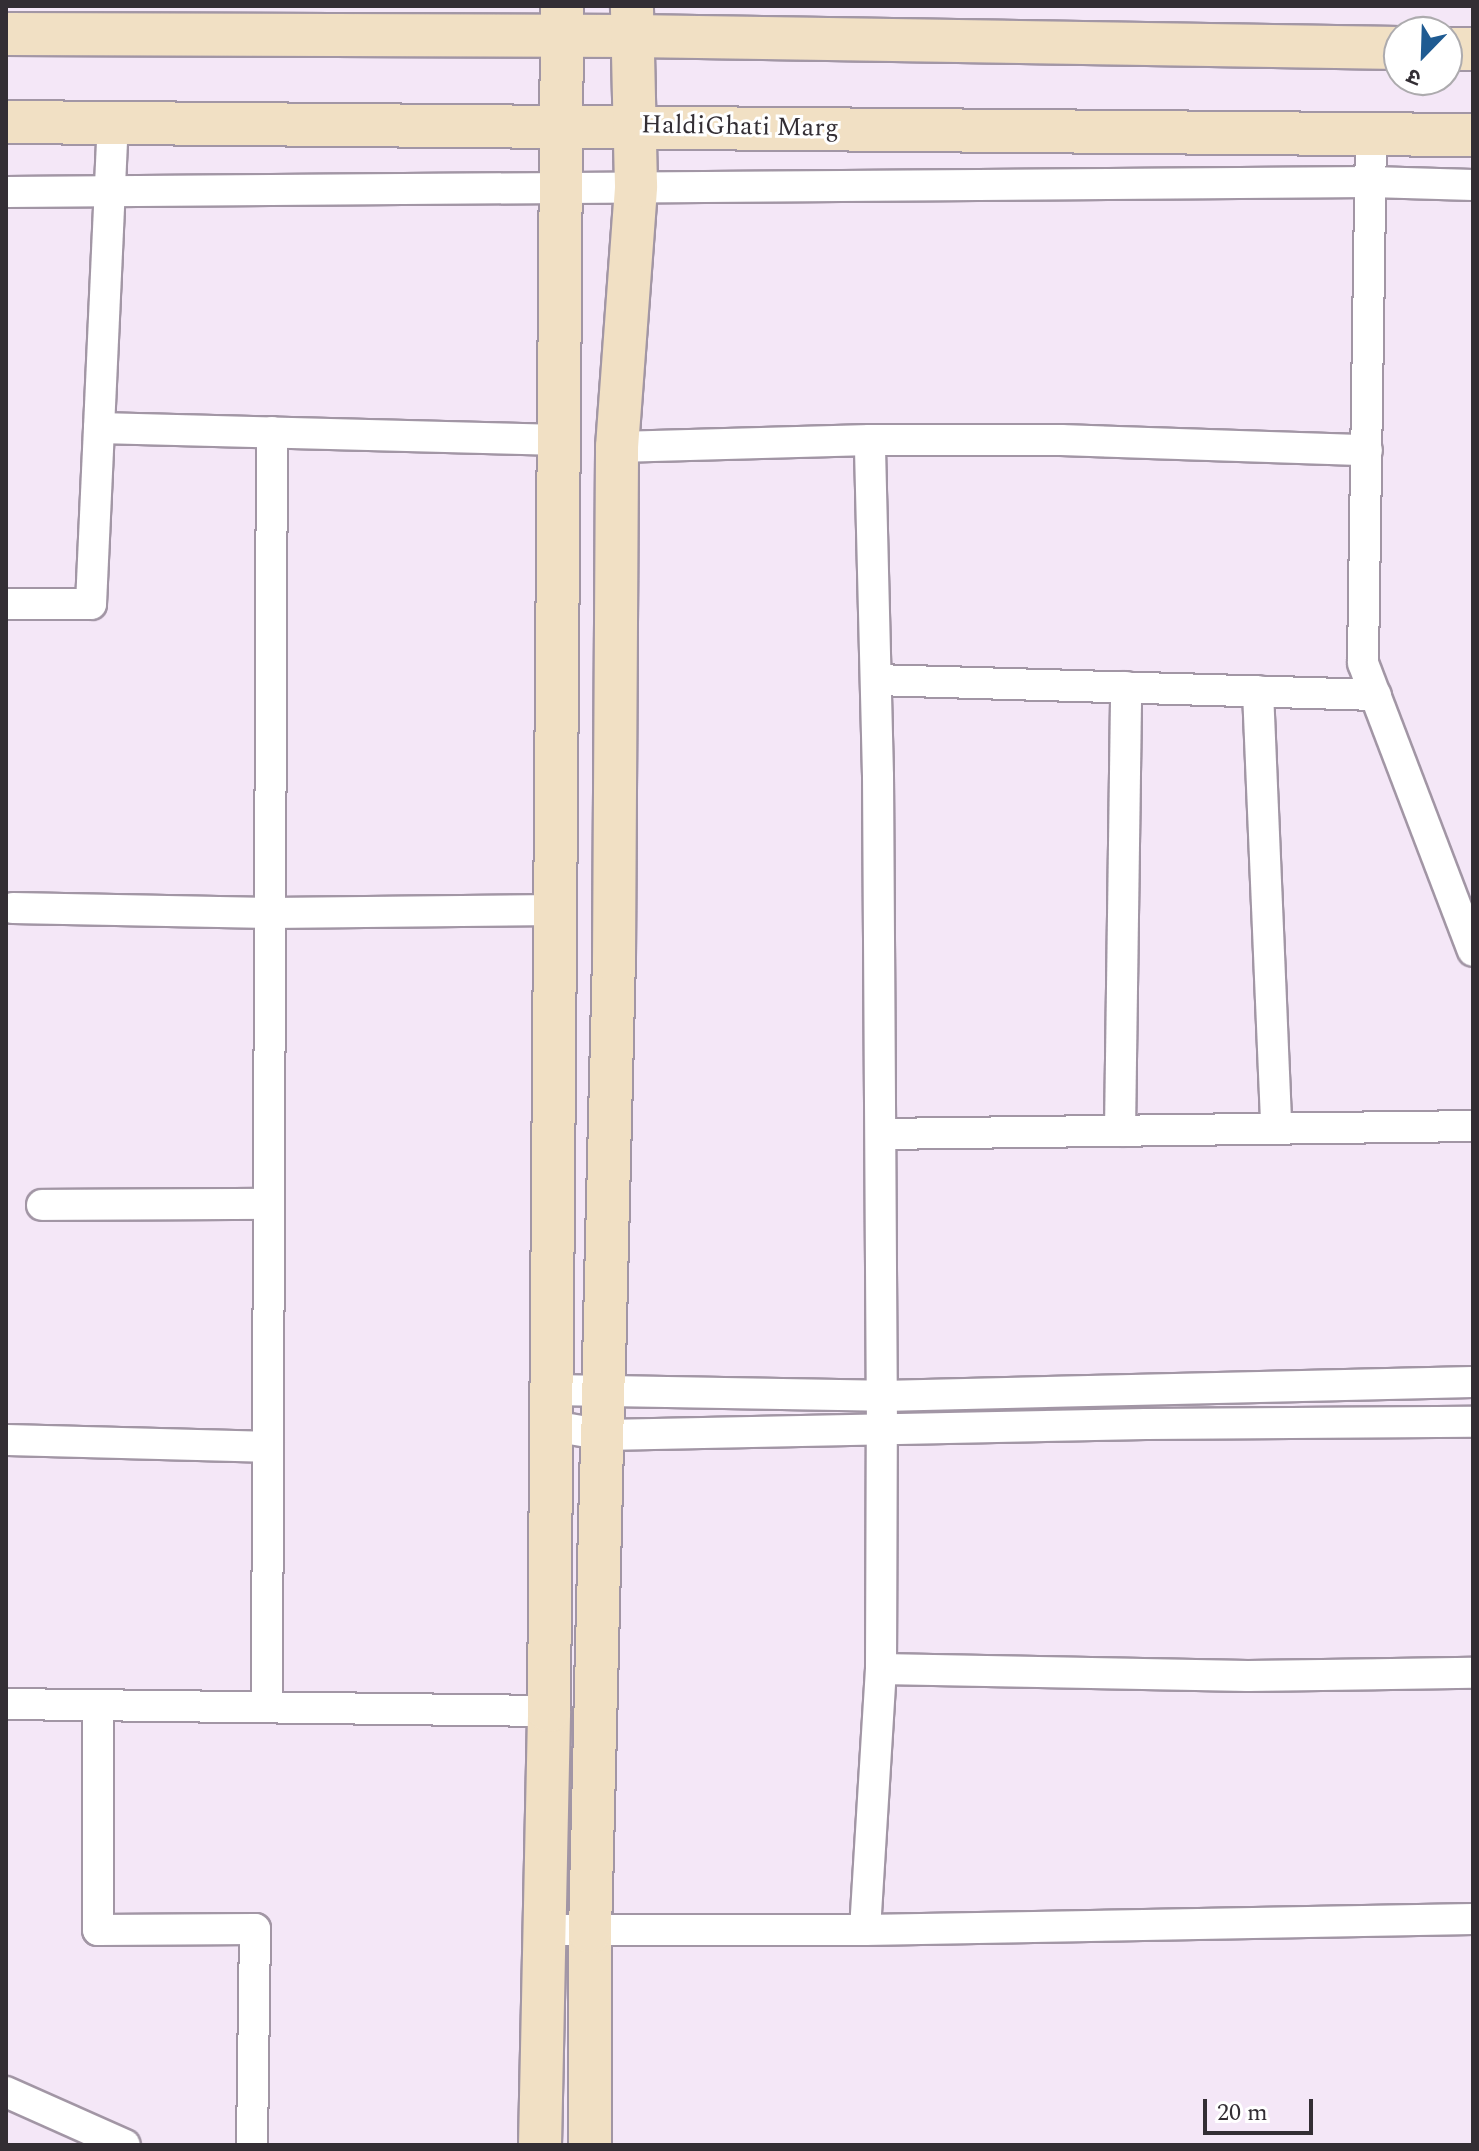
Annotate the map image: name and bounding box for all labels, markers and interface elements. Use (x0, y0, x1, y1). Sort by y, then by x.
north arrow (1383, 16, 1463, 96)
text: उ (1402, 59, 1427, 94)
street label: HaldiGhati Marg (641, 110, 839, 144)
scale bar (1207, 2083, 1317, 2133)
text: 20 m (1217, 2095, 1268, 2131)

